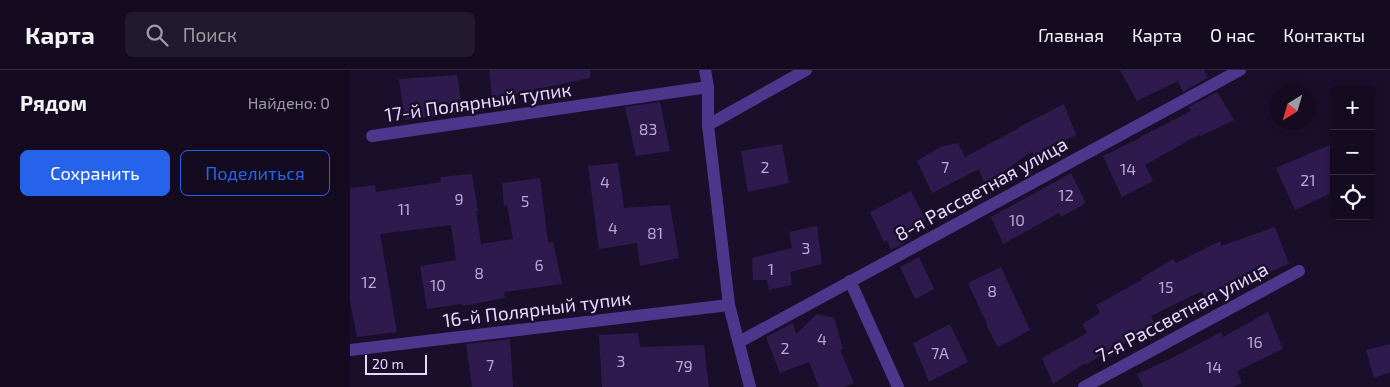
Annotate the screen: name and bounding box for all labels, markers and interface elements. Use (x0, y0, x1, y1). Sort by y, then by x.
search box (125, 12, 475, 57)
text: Карта (25, 20, 95, 49)
icon: search (143, 21, 171, 49)
text: Поиск (183, 23, 237, 46)
text: Главная (1038, 24, 1104, 46)
text: Карта (1132, 24, 1182, 46)
text: О нас (1210, 24, 1255, 46)
text: Контакты (1283, 24, 1365, 46)
street label: 17-й Полярный тупик (383, 77, 573, 127)
north arrow (1270, 85, 1315, 130)
map controls (1330, 85, 1375, 220)
button: + (1330, 85, 1375, 130)
text: Рядом (20, 90, 87, 115)
text: Найдено: 0 (248, 93, 330, 112)
house number: 83 (639, 119, 657, 138)
button: − (1330, 130, 1375, 175)
street label: 8-я Рассветная улица (890, 132, 1072, 246)
button: Сохранить (20, 150, 170, 196)
button: Поделиться (180, 150, 330, 196)
house number: 2 (761, 157, 770, 176)
house number: 7 (941, 157, 949, 176)
house number: 14 (1120, 159, 1136, 178)
house number: 21 (1300, 170, 1316, 189)
house number: 4 (600, 172, 610, 191)
button: locate (1330, 175, 1375, 220)
house number: 12 (1058, 185, 1074, 204)
house number: 9 (454, 189, 464, 208)
house number: 5 (521, 191, 529, 210)
house number: 11 (398, 199, 410, 218)
house number: 10 (1009, 210, 1025, 229)
house number: 4 (608, 218, 618, 237)
house number: 81 (647, 223, 663, 242)
house number: 3 (802, 238, 810, 257)
house number: 6 (534, 255, 544, 274)
street label: 7-я Рассветная улица (1092, 256, 1272, 368)
house number: 1 (768, 259, 774, 278)
house number: 8 (474, 263, 484, 282)
house number: 12 (361, 272, 377, 291)
house number: 10 (430, 275, 446, 294)
house number: 15 (1159, 277, 1173, 296)
house number: 8 (987, 281, 997, 300)
street label: 16-й Полярный тупик (441, 286, 633, 332)
house number: 4 (817, 329, 827, 348)
house number: 16 (1247, 332, 1263, 351)
house number: 2 (781, 338, 790, 357)
house number: 7А (931, 343, 949, 362)
house number: 3 (617, 351, 625, 370)
scale bar (365, 352, 428, 375)
text: 20 m (372, 355, 404, 372)
house number: 7 (486, 355, 494, 374)
house number: 79 (675, 356, 693, 375)
house number: 14 (1206, 357, 1222, 376)

